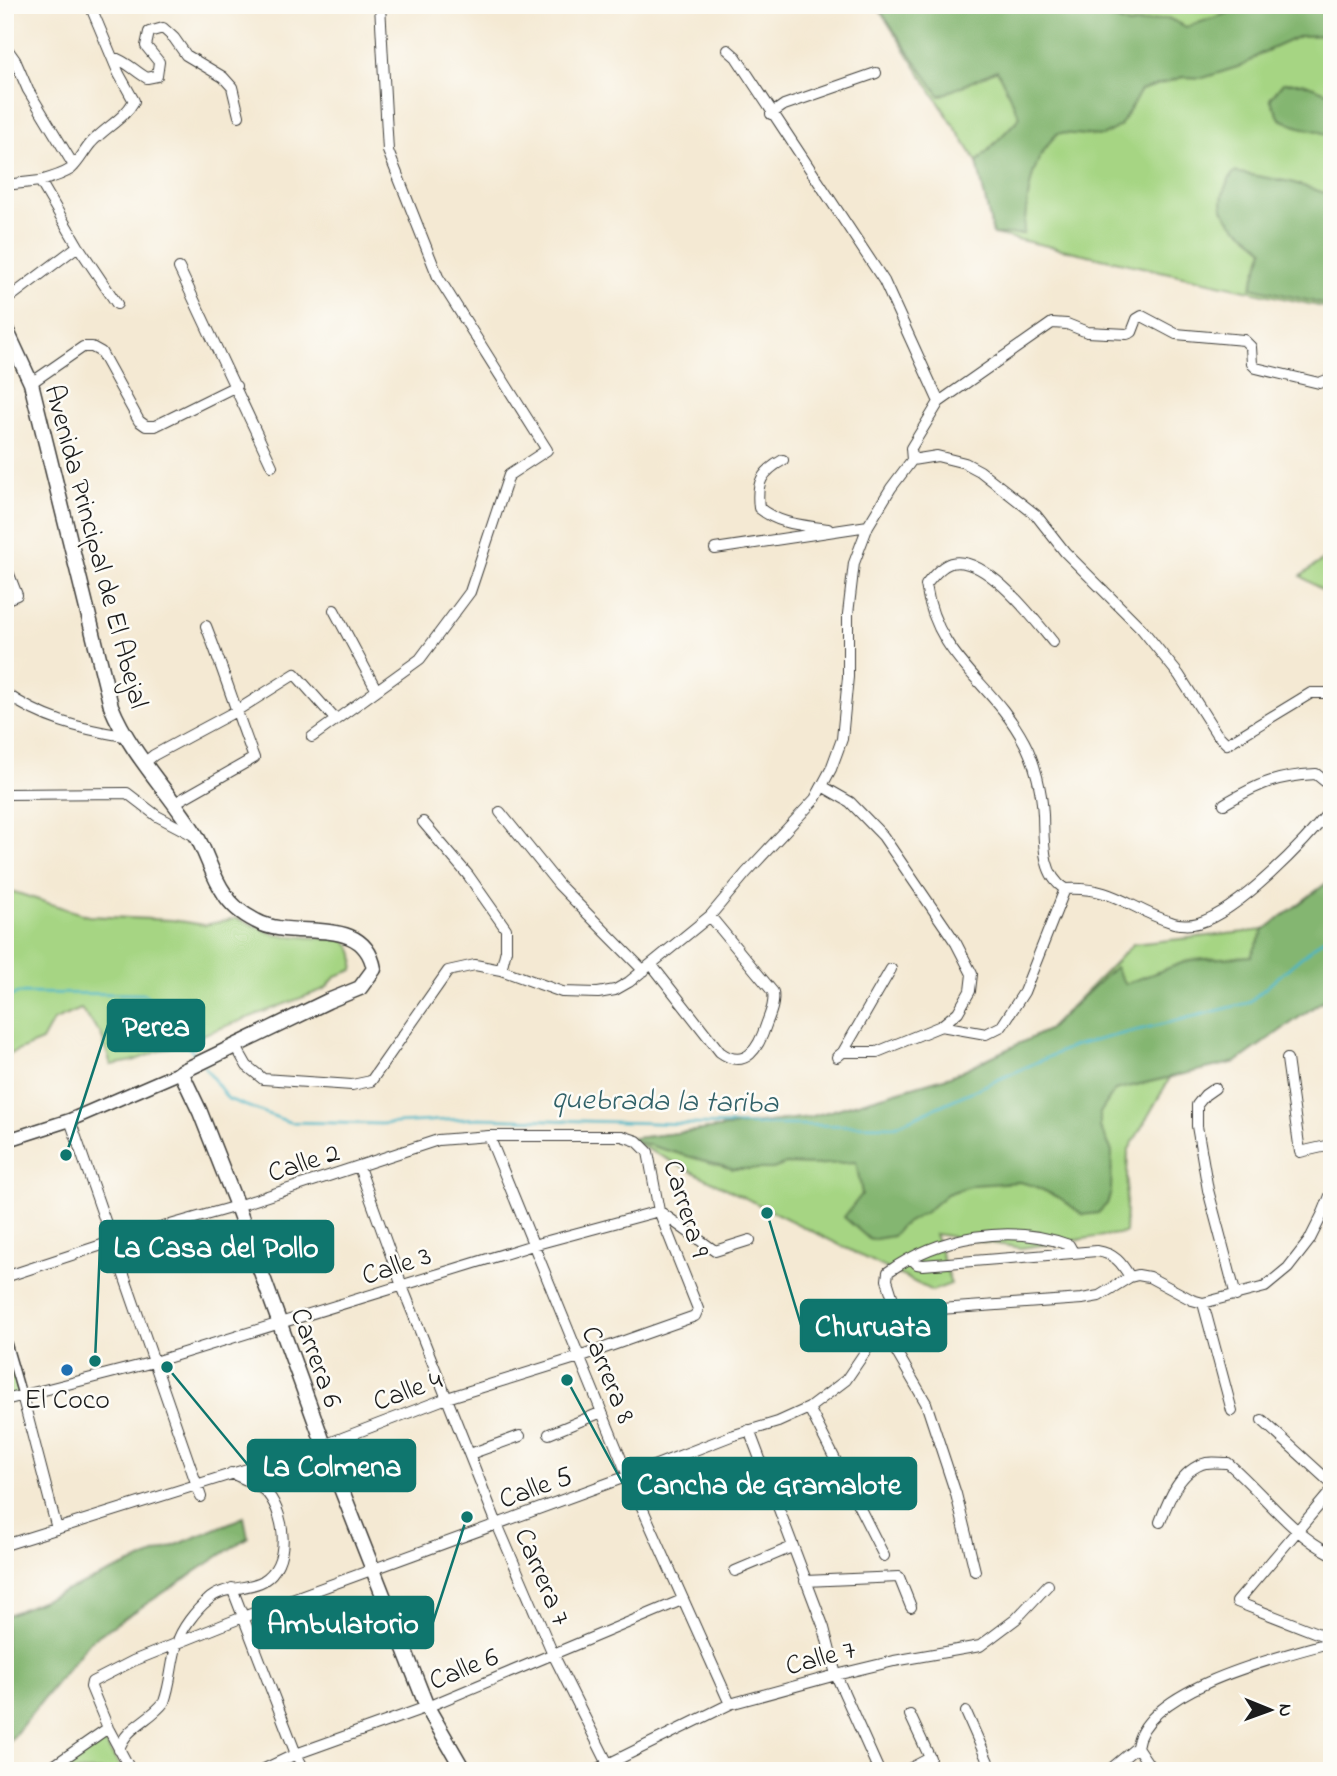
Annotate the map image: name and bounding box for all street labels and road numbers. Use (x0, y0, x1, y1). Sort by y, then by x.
street label: Avenida Principal de El Abejal (32, 380, 158, 713)
street label: Calle 2 (263, 1133, 345, 1195)
street label: Carrera 9 (650, 1155, 719, 1263)
street label: Calle 3 (357, 1237, 437, 1298)
street label: Carrera 6 (278, 1303, 352, 1414)
street label: Carrera 8 (569, 1320, 645, 1430)
street label: Calle 4 (368, 1361, 449, 1424)
street label: Calle 5 (494, 1457, 579, 1521)
street label: Carrera 7 (502, 1522, 580, 1633)
street label: Calle 7 (781, 1630, 861, 1688)
street label: Calle 6 (423, 1638, 505, 1703)

